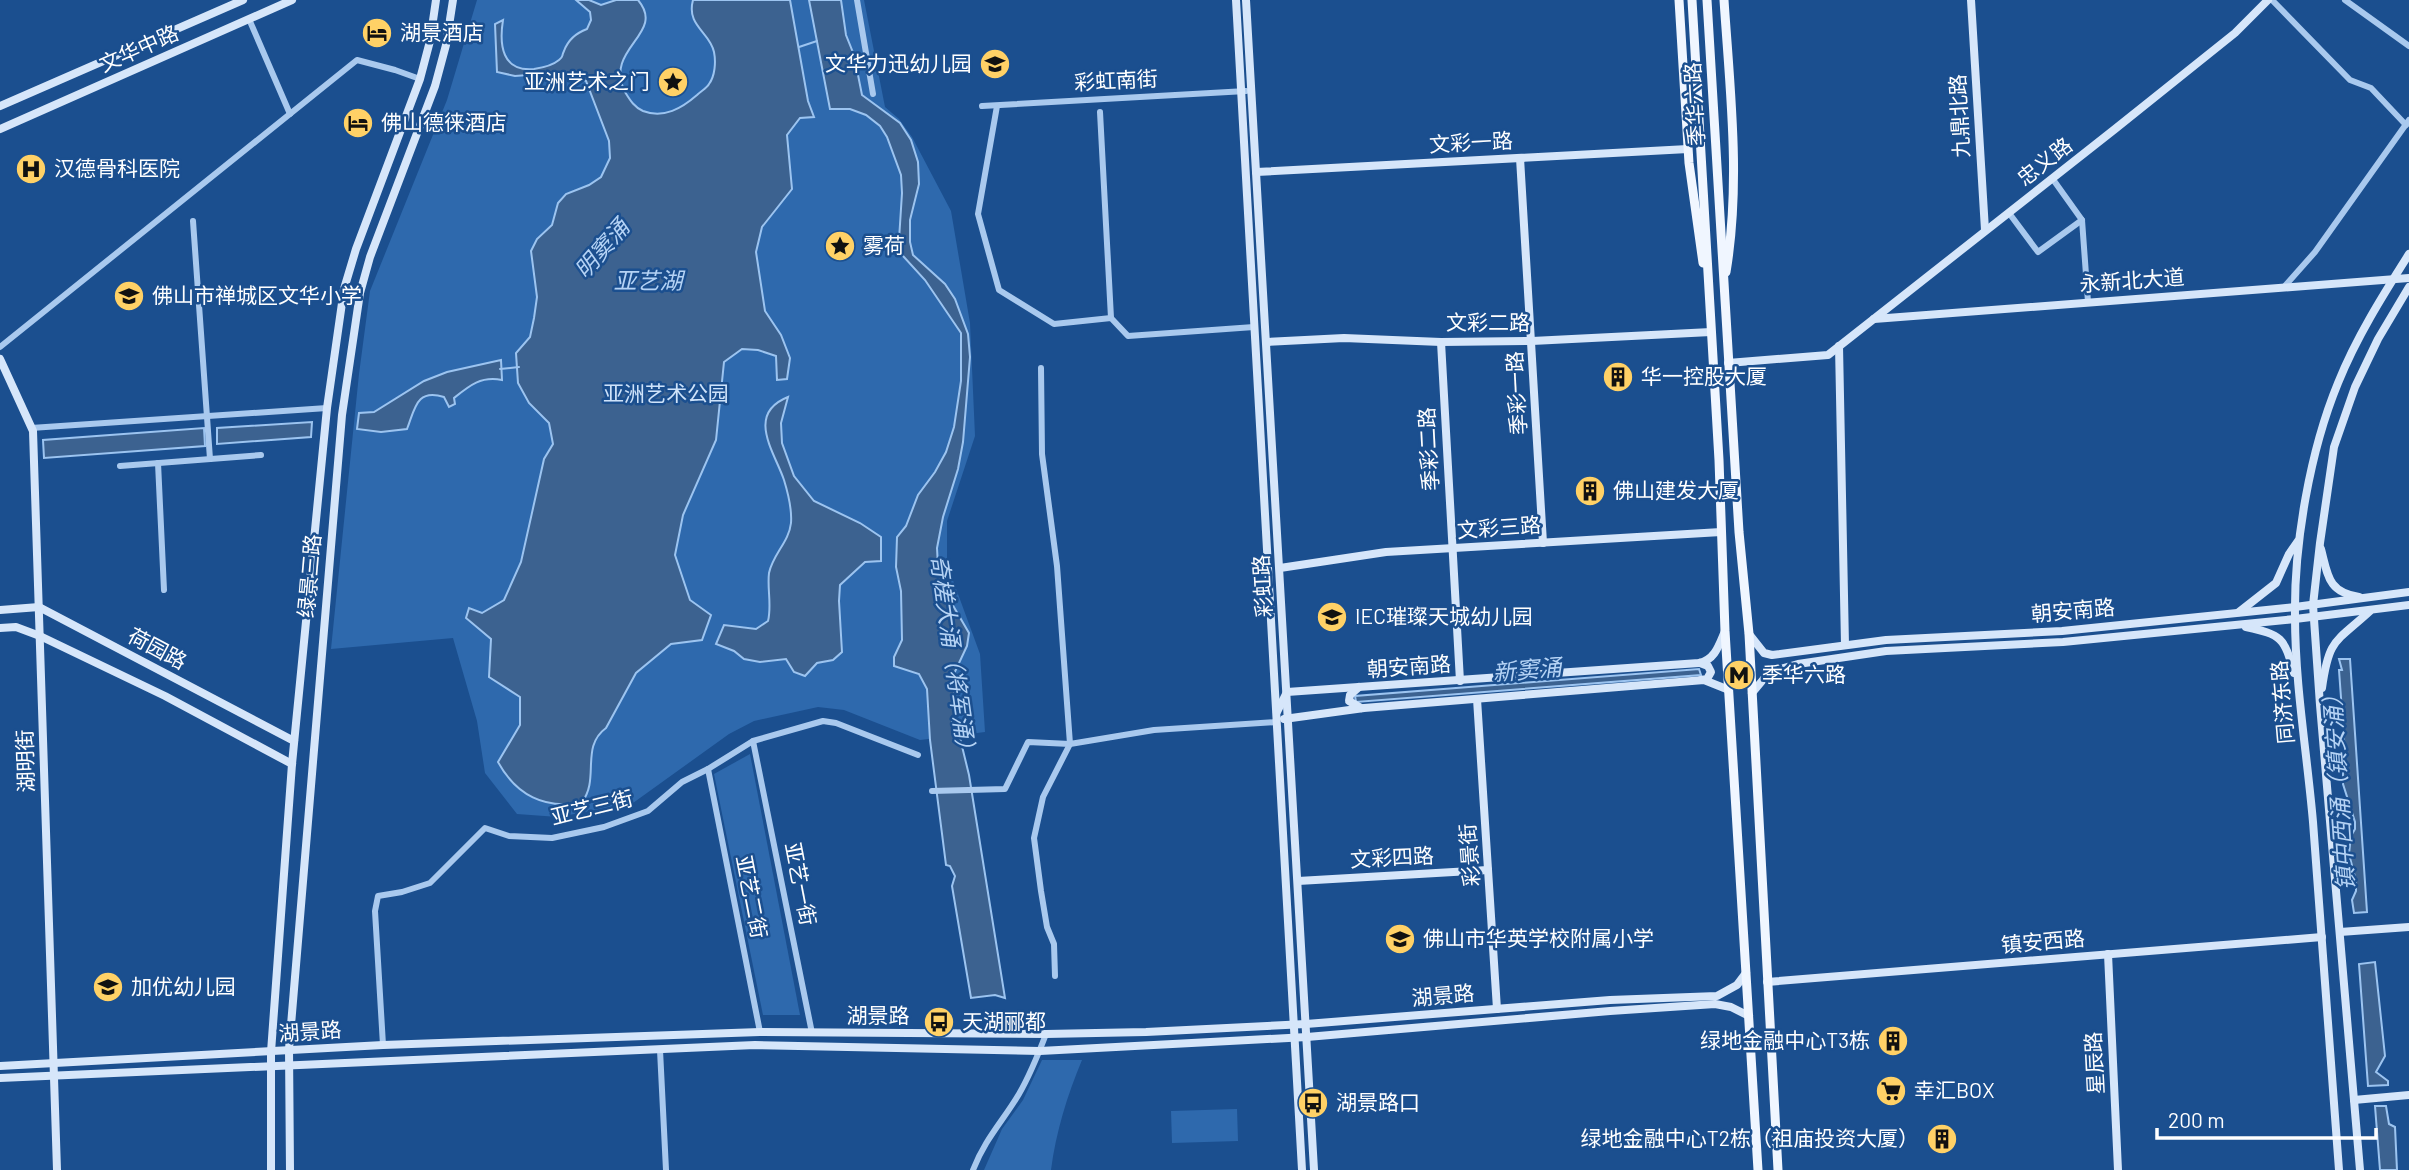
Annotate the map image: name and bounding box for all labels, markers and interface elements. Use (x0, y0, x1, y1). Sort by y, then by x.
hotel icon: 湖景酒店 (360, 16, 394, 50)
street label: 文华中路 (95, 19, 182, 76)
place label: 湖景酒店 (400, 19, 484, 44)
school or university icon: 文华力迅幼儿园 (978, 47, 1012, 81)
place label: 文华力迅幼儿园 (825, 50, 972, 75)
street label: 季华六路 (1679, 61, 1708, 147)
place icon: 亚洲艺术之门 (656, 65, 690, 99)
street label: 彩虹南街 (1073, 65, 1159, 94)
place label: 亚洲艺术之门 (524, 68, 650, 93)
street label: 九鼎北路 (1944, 73, 1973, 159)
hotel icon: 佛山德徕酒店 (341, 106, 375, 140)
place label: 佛山德徕酒店 (381, 109, 507, 134)
street label: 文彩一路 (1428, 127, 1514, 156)
street label: 忠义路 (2012, 132, 2077, 190)
hospital icon: 汉德骨科医院 (14, 152, 48, 186)
place label: 汉德骨科医院 (54, 155, 180, 180)
water label: 明窦涌 (568, 211, 636, 284)
place icon: 雾荷 (823, 229, 857, 263)
place label: 雾荷 (863, 232, 905, 257)
street label: 永新北大道 (2079, 263, 2185, 296)
water label: 亚艺湖 (614, 266, 686, 294)
school or university icon: 佛山市禅城区文华小学 (112, 279, 146, 313)
place label: 佛山市禅城区文华小学 (152, 282, 362, 307)
street label: 文彩二路 (1446, 309, 1530, 334)
street label: 季彩一路 (1501, 350, 1530, 436)
building icon: 华一控股大厦 (1601, 360, 1635, 394)
place label: 华一控股大厦 (1641, 363, 1767, 388)
park label: 亚洲艺术公园 (603, 380, 729, 405)
street label: 季彩二路 (1413, 406, 1442, 492)
building icon: 佛山建发大厦 (1573, 474, 1607, 508)
place label: 佛山建发大厦 (1613, 477, 1739, 502)
street label: 文彩三路 (1456, 511, 1542, 542)
street label: 绿景三路 (292, 533, 325, 619)
water label: 奇槎大涌（将军涌） (926, 553, 982, 762)
street label: 彩虹路 (1247, 554, 1276, 618)
street label: 朝安南路 (2030, 593, 2116, 626)
school or university icon: IEC璀璨天城幼儿园 (1315, 600, 1349, 634)
place label: IEC璀璨天城幼儿园 (1355, 603, 1533, 628)
street label: 荷园路 (124, 622, 191, 674)
street label: 朝安南路 (1366, 650, 1452, 681)
water label: 新窦涌 (1491, 652, 1565, 686)
metro station icon: 季华六路 (1722, 658, 1756, 692)
street label: 同济东路 (2265, 659, 2298, 745)
place label: 季华六路 (1762, 661, 1846, 686)
water label: 镇中西涌（镇安涌） (2317, 683, 2359, 891)
street label: 湖明街 (11, 729, 38, 793)
street label: 亚艺三街 (548, 784, 635, 829)
street label: 彩景街 (1454, 823, 1483, 887)
street label: 亚艺一街 (781, 840, 822, 927)
street label: 文彩四路 (1349, 842, 1435, 871)
street label: 亚艺二街 (732, 853, 773, 940)
school or university icon: 佛山市华英学校附属小学 (1383, 922, 1417, 956)
street label: 镇安西路 (2000, 924, 2086, 957)
place label: 佛山市华英学校附属小学 (1423, 925, 1654, 950)
school or university icon: 加优幼儿园 (91, 970, 125, 1004)
place label: 加优幼儿园 (131, 973, 236, 998)
street label: 湖景路 (1410, 979, 1475, 1010)
street label: 湖景路 (847, 1002, 910, 1027)
bus stop icon: 天湖郦都 (922, 1005, 956, 1039)
place label: 天湖郦都 (962, 1008, 1046, 1033)
street label: 湖景路 (278, 1016, 342, 1045)
building icon: 绿地金融中心T3栋 (1876, 1024, 1910, 1058)
place label: 绿地金融中心T3栋 (1700, 1027, 1870, 1052)
street label: 星辰路 (2079, 1031, 2108, 1095)
supermarket icon: 幸汇BOX (1874, 1074, 1908, 1108)
place label: 幸汇BOX (1914, 1077, 1995, 1102)
bus stop icon: 湖景路口 (1296, 1086, 1330, 1120)
place label: 湖景路口 (1336, 1089, 1420, 1114)
scale bar (2157, 1096, 2376, 1140)
text: 200 m (2168, 1107, 2225, 1132)
building icon: 绿地金融中心T2栋（祖庙投资大厦） (1925, 1122, 1959, 1156)
place label: 绿地金融中心T2栋（祖庙投资大厦） (1581, 1125, 1919, 1150)

